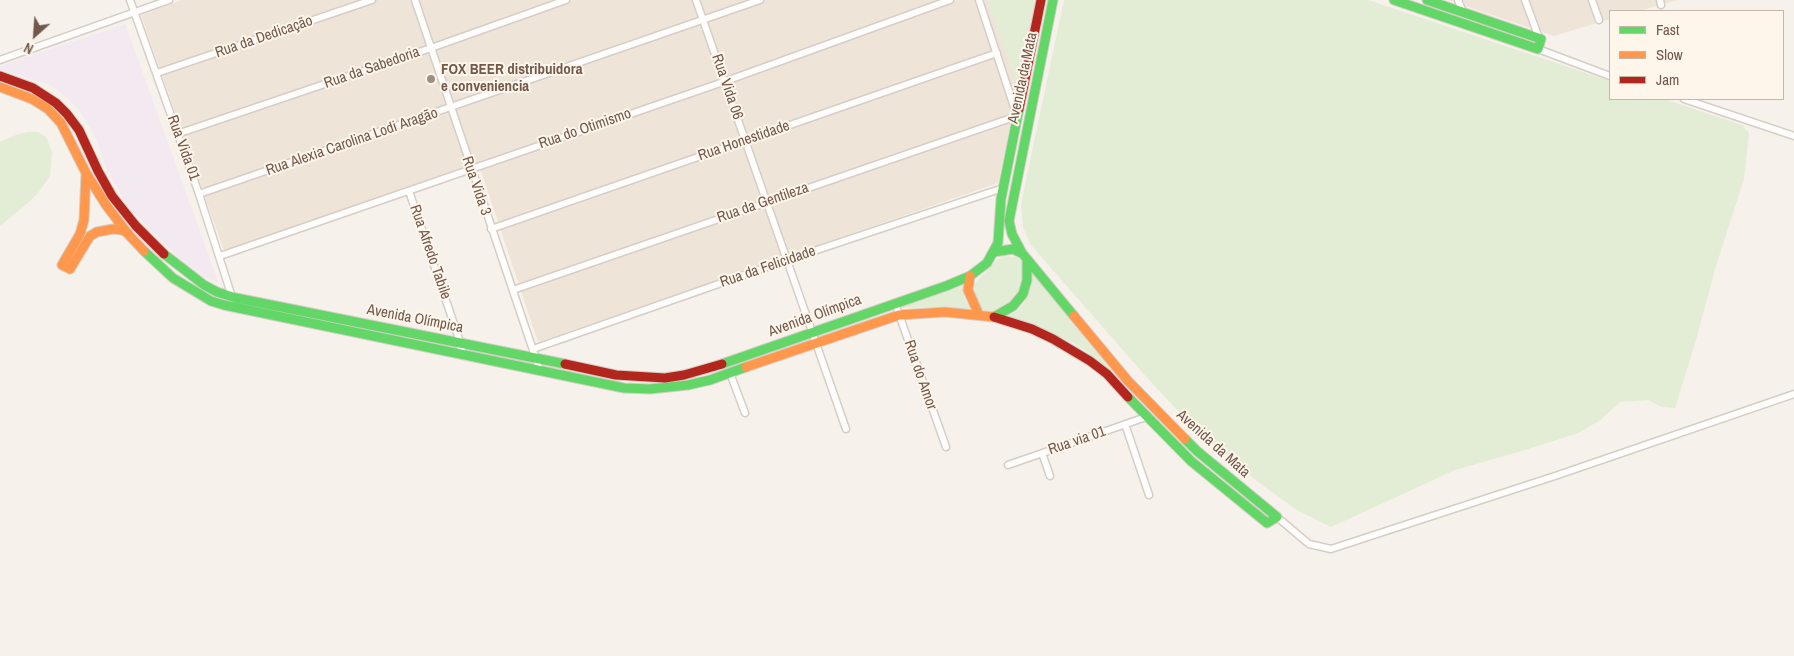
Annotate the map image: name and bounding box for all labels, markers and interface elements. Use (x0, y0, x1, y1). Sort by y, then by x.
north arrow (10, 10, 60, 60)
legend (1609, 10, 1784, 100)
street label: Rua da Dedicação (213, 12, 315, 62)
text: Fast (1656, 19, 1679, 40)
street label: Avenida da Mata (1005, 31, 1041, 125)
text: N (21, 39, 36, 58)
street label: Rua da Sabedoria (322, 43, 422, 93)
text: Slow (1656, 44, 1683, 65)
street label: Rua Vida 06 (707, 52, 747, 122)
place label: FOX BEER distribuidora e conveniencia (441, 61, 582, 96)
text: Jam (1656, 69, 1679, 90)
marker: FOX BEER distribuidora e conveniencia (425, 73, 437, 85)
street label: Rua Alexia Carolina Lodi Aragão (264, 104, 440, 180)
street label: Rua do Otimismo (537, 105, 633, 153)
street label: Rua Vida 01 (163, 113, 203, 183)
street label: Rua Honestidade (696, 117, 792, 165)
street label: Rua Vida 3 (458, 154, 494, 218)
street label: Rua da Gentileza (715, 179, 811, 227)
street label: Rua Afredo Tabile (405, 202, 455, 302)
street label: Rua da Felicidade (718, 242, 818, 292)
street label: Avenida Olímpica (766, 291, 864, 341)
street label: Avenida Olímpica (365, 301, 465, 337)
street label: Rua do Amor (900, 338, 940, 412)
street label: Avenida da Mata (1172, 406, 1254, 482)
street label: Rua via 01 (1046, 423, 1108, 459)

